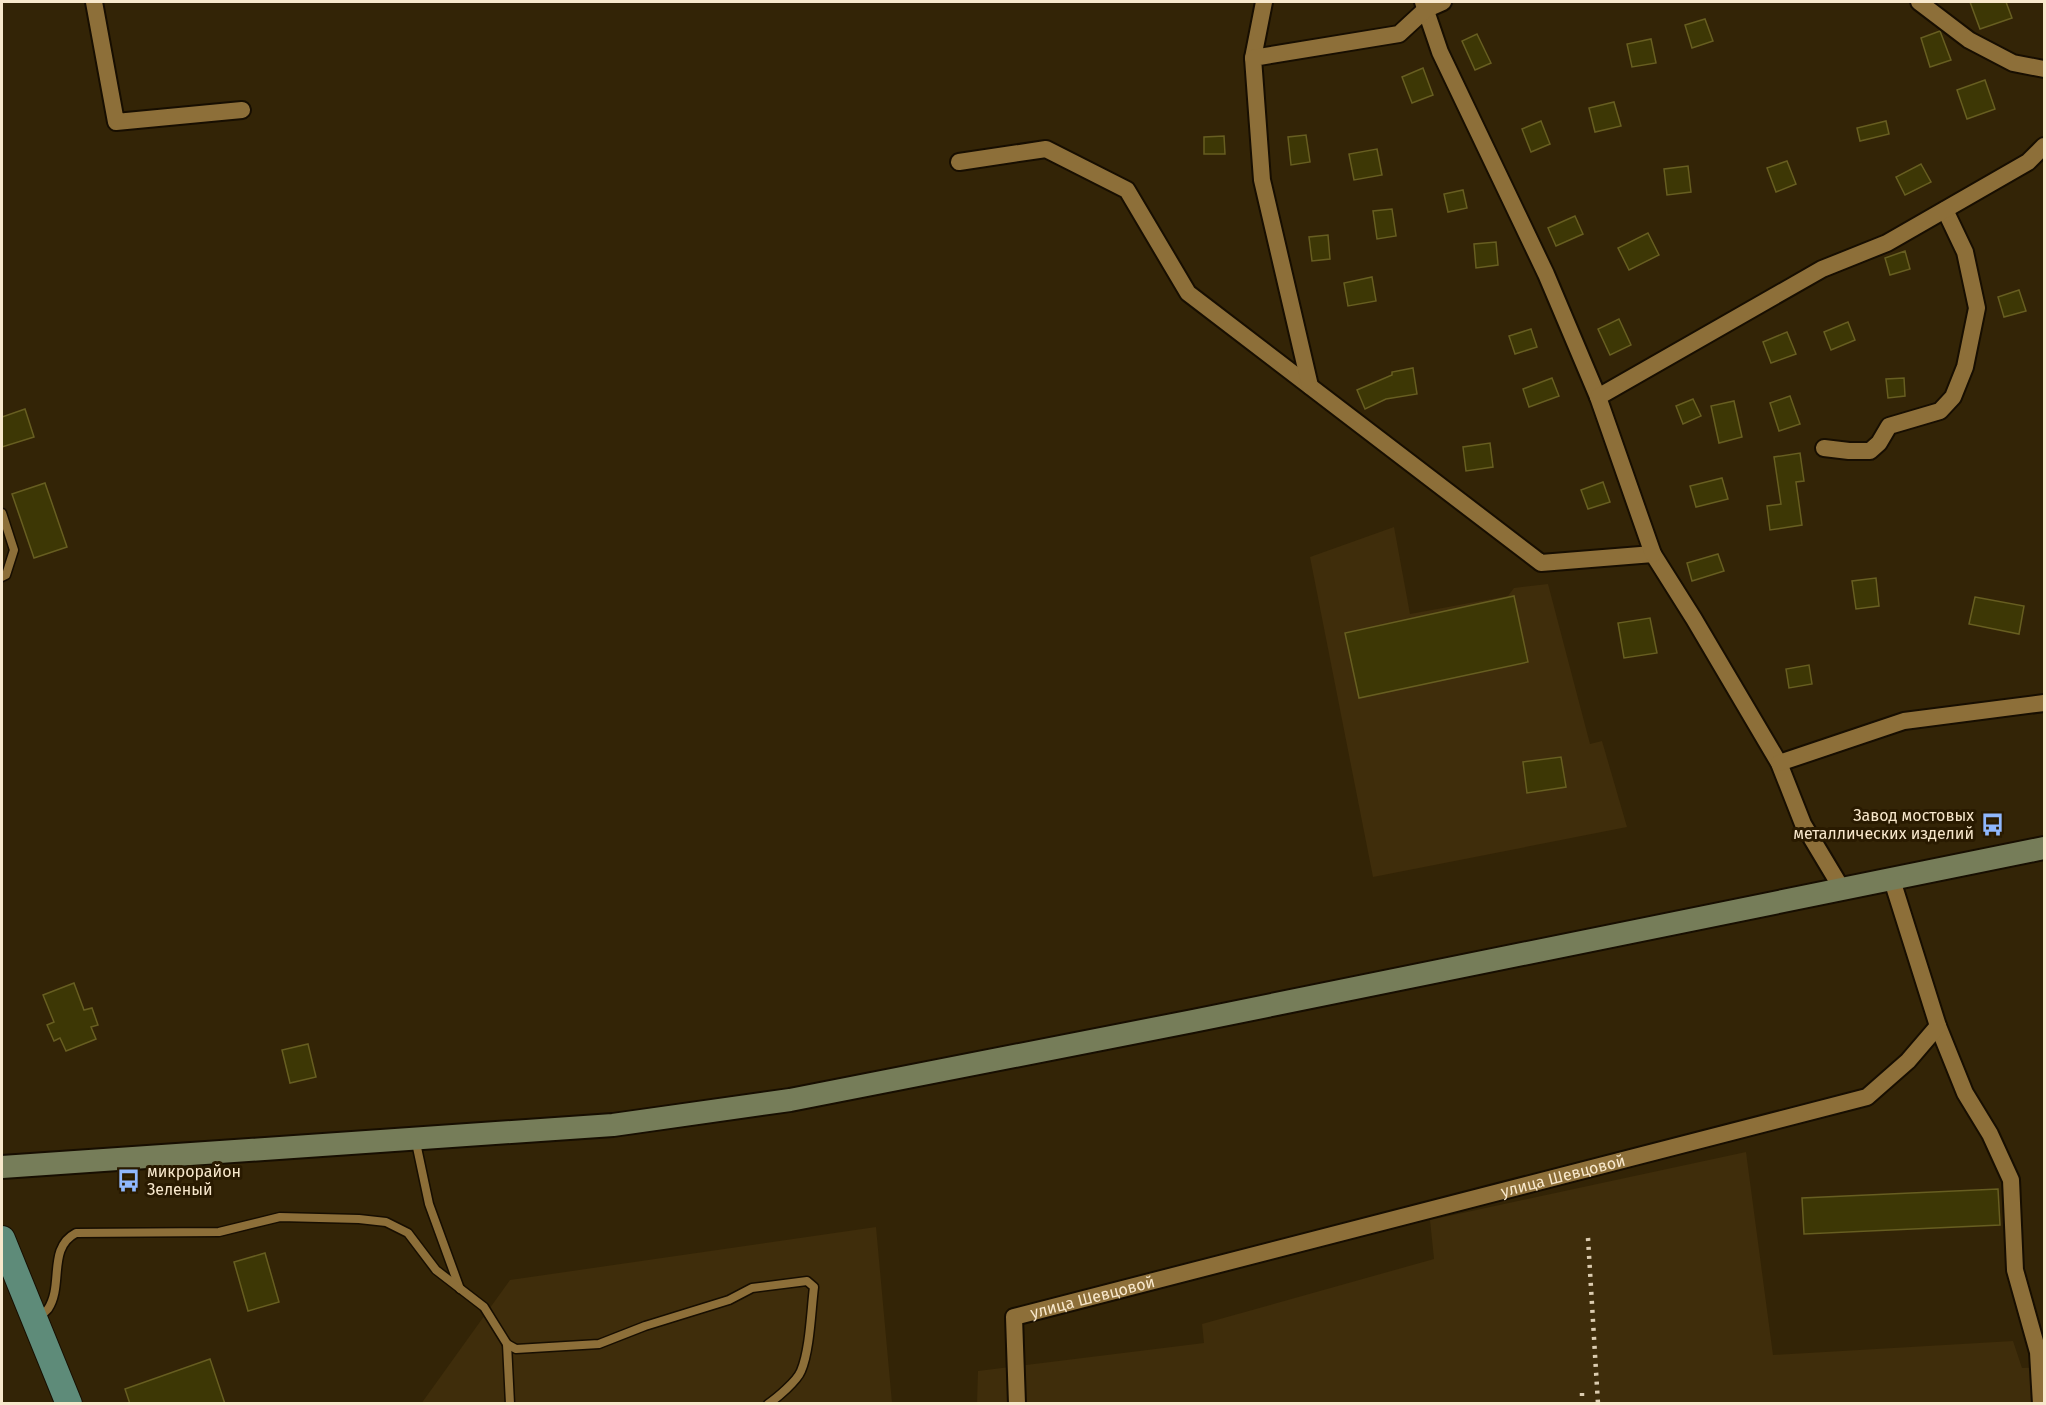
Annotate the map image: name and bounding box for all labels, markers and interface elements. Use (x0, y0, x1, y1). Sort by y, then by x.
place label: Завод мостовых металлических изделий (1793, 806, 1974, 843)
bus stop icon: Завод мостовых металлических изделий (1979, 811, 2005, 837)
street label: улица Шевцовой (1499, 1150, 1627, 1201)
place label: микрорайон Зеленый (147, 1162, 241, 1199)
bus stop icon: микрорайон Зеленый (116, 1167, 142, 1193)
street label: улица Шевцовой (1028, 1272, 1157, 1322)

